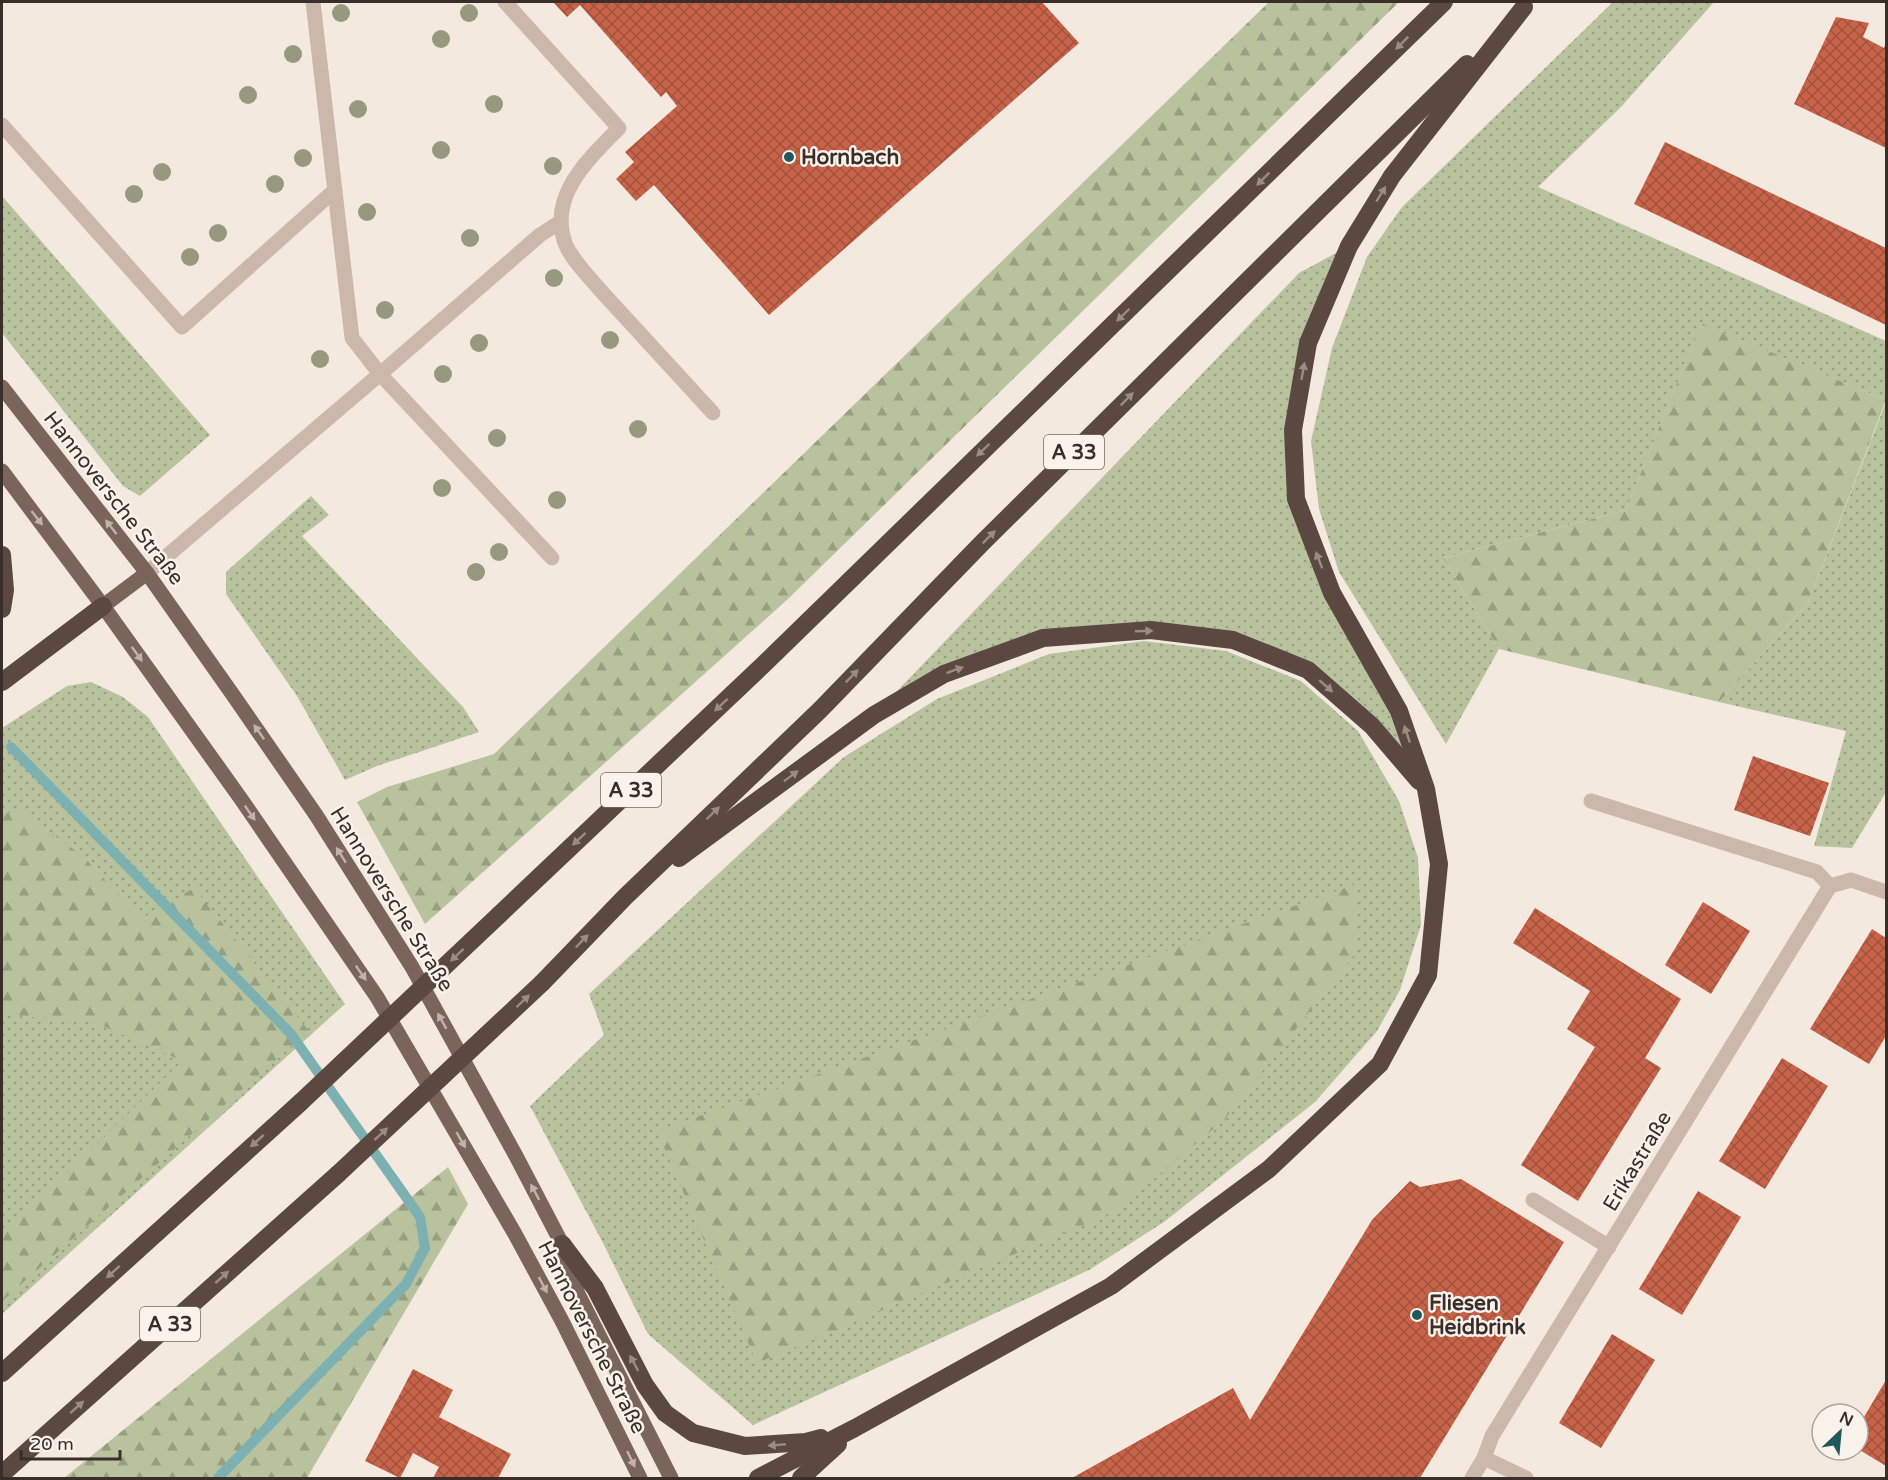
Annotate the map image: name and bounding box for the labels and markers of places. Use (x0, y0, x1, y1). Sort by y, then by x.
place label: Hornbach (801, 145, 899, 170)
marker: Hornbach (782, 150, 796, 164)
place label: Fliesen Heidbrink (1429, 1291, 1526, 1340)
marker: Fliesen Heidbrink (1410, 1308, 1424, 1322)

